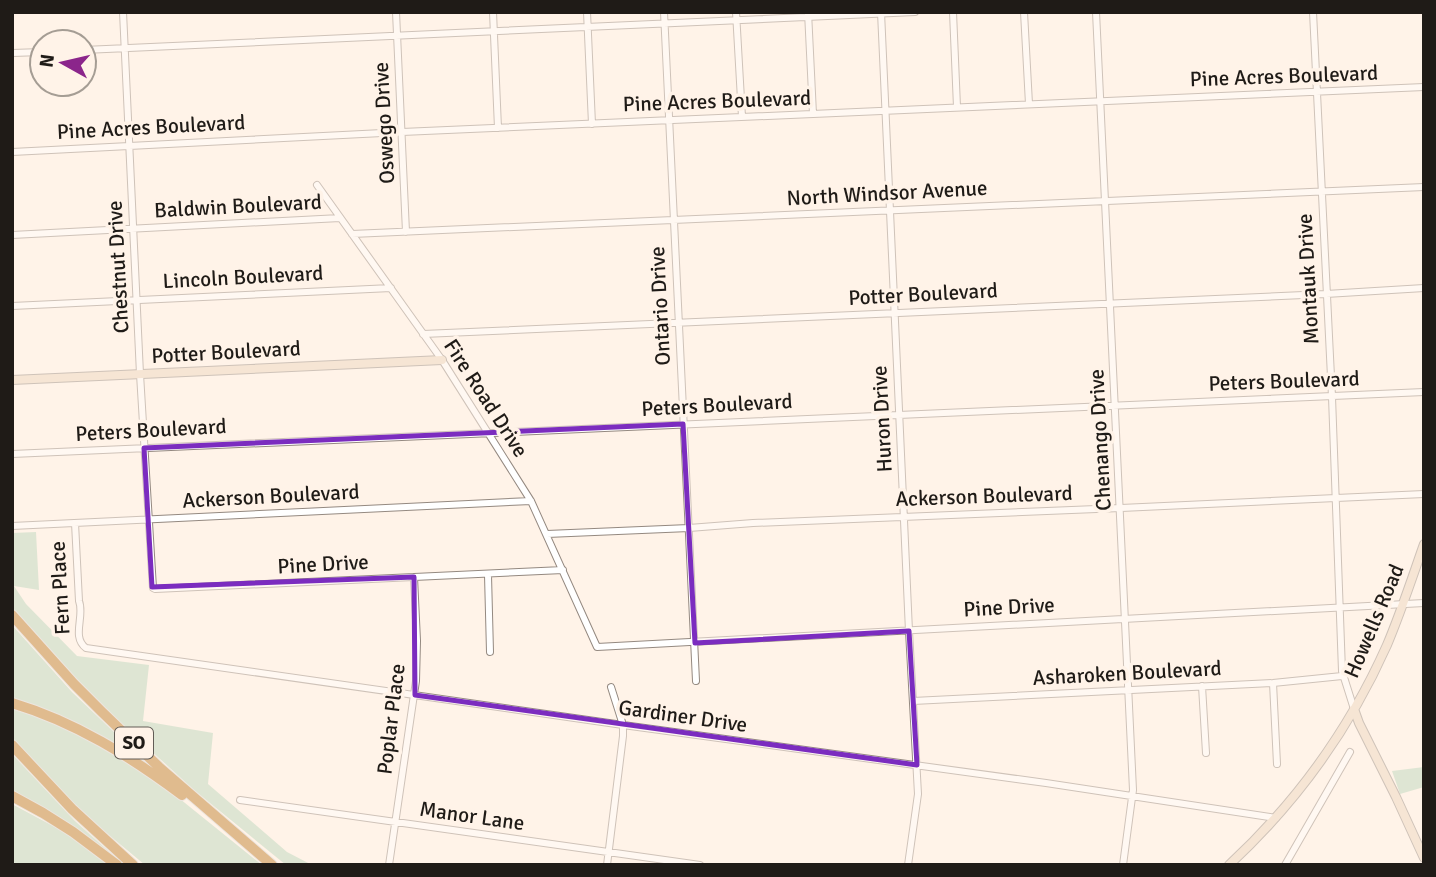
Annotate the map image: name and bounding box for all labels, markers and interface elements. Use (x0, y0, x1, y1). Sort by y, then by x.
north arrow (28, 28, 98, 98)
text: N (34, 53, 60, 69)
street label: Pine Acres Boulevard (1189, 60, 1379, 92)
street label: Oswego Drive (368, 61, 400, 185)
street label: Pine Acres Boulevard (622, 85, 812, 117)
street label: Pine Acres Boulevard (56, 109, 246, 145)
street label: North Windsor Avenue (786, 175, 988, 211)
street label: Baldwin Boulevard (153, 189, 323, 223)
street label: Chestnut Drive (102, 200, 134, 334)
street label: Montauk Drive (1292, 213, 1324, 345)
street label: Ontario Drive (644, 246, 676, 366)
street label: Lincoln Boulevard (162, 260, 324, 294)
street label: Potter Boulevard (848, 277, 998, 311)
street label: Fire Road Drive (438, 334, 534, 462)
street label: Potter Boulevard (151, 335, 301, 369)
street label: Huron Drive (866, 365, 898, 473)
street label: Peters Boulevard (1208, 365, 1360, 397)
street label: Chenango Drive (1083, 369, 1117, 511)
street label: Peters Boulevard (641, 388, 793, 422)
street label: Peters Boulevard (75, 413, 227, 447)
street label: Ackerson Boulevard (182, 478, 360, 514)
street label: Ackerson Boulevard (895, 480, 1073, 512)
street label: Fern Place (45, 541, 75, 635)
street label: Pine Drive (277, 549, 369, 579)
street label: Howells Road (1338, 560, 1410, 682)
street label: Pine Drive (963, 592, 1055, 622)
street label: Asharoken Boulevard (1032, 655, 1222, 691)
street label: Poplar Place (371, 662, 411, 776)
street label: Gardiner Drive (617, 694, 749, 738)
road number: SO (115, 728, 153, 758)
street label: Manor Lane (418, 796, 526, 836)

